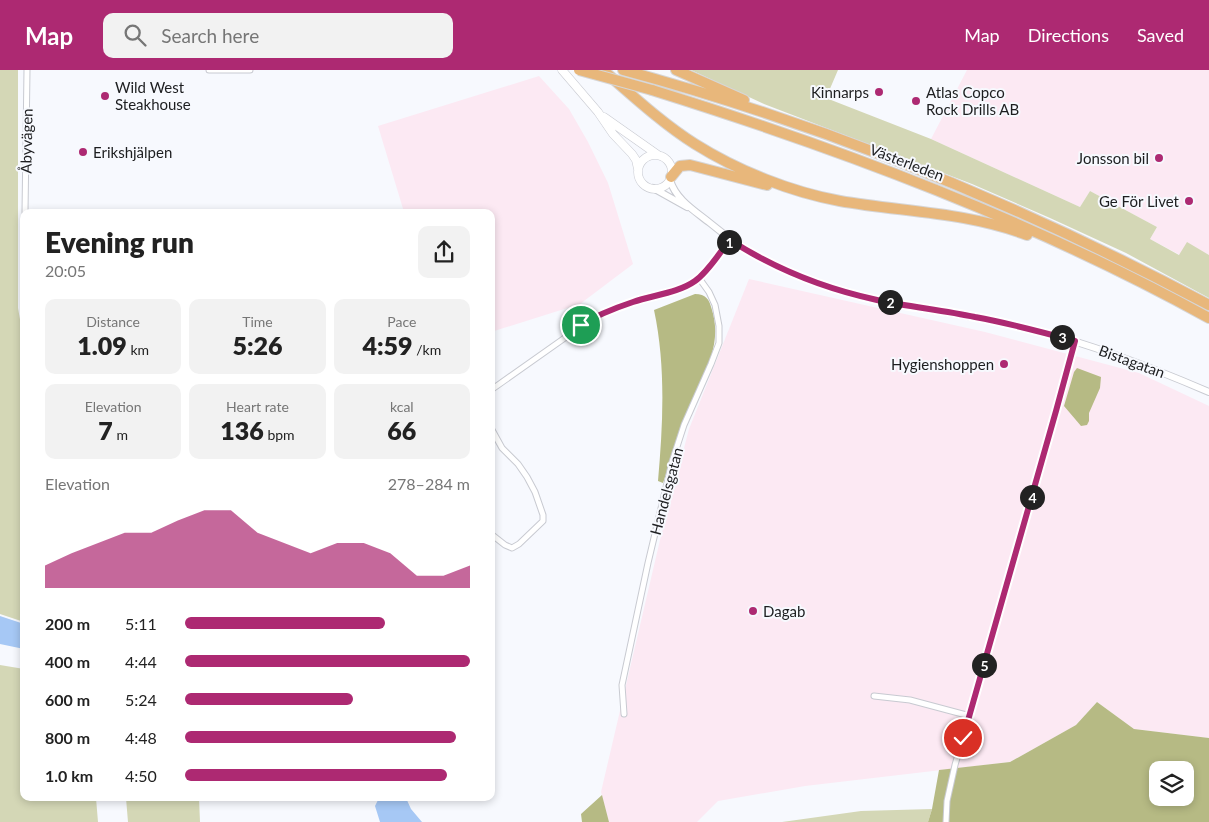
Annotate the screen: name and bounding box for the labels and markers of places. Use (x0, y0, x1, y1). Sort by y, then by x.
place label: Wild West Steakhouse (115, 78, 191, 113)
place label: Kinnarps (811, 83, 869, 101)
place label: Atlas Copco Rock Drills AB (926, 83, 1019, 118)
marker: Kinnarps (873, 86, 885, 98)
marker: Wild West Steakhouse (99, 90, 111, 102)
marker: Atlas Copco Rock Drills AB (910, 95, 922, 107)
place label: Erikshjälpen (93, 143, 172, 161)
marker: Erikshjälpen (77, 146, 89, 158)
place label: Jonsson bil (1077, 149, 1149, 167)
marker: Jonsson bil (1153, 152, 1165, 164)
place label: Ge För Livet (1099, 192, 1180, 210)
marker: Ge För Livet (1183, 195, 1195, 207)
pin: 1 (716, 230, 742, 254)
pin: 2 (878, 290, 902, 314)
pin (560, 304, 602, 346)
pin: 3 (1050, 324, 1074, 350)
place label: Hygienshoppen (891, 355, 994, 373)
marker: Hygienshoppen (998, 358, 1010, 370)
pin: 4 (1020, 484, 1044, 510)
place label: Dagab (763, 602, 805, 620)
marker: Dagab (747, 605, 759, 617)
pin: 5 (972, 652, 996, 678)
pin (942, 717, 984, 759)

